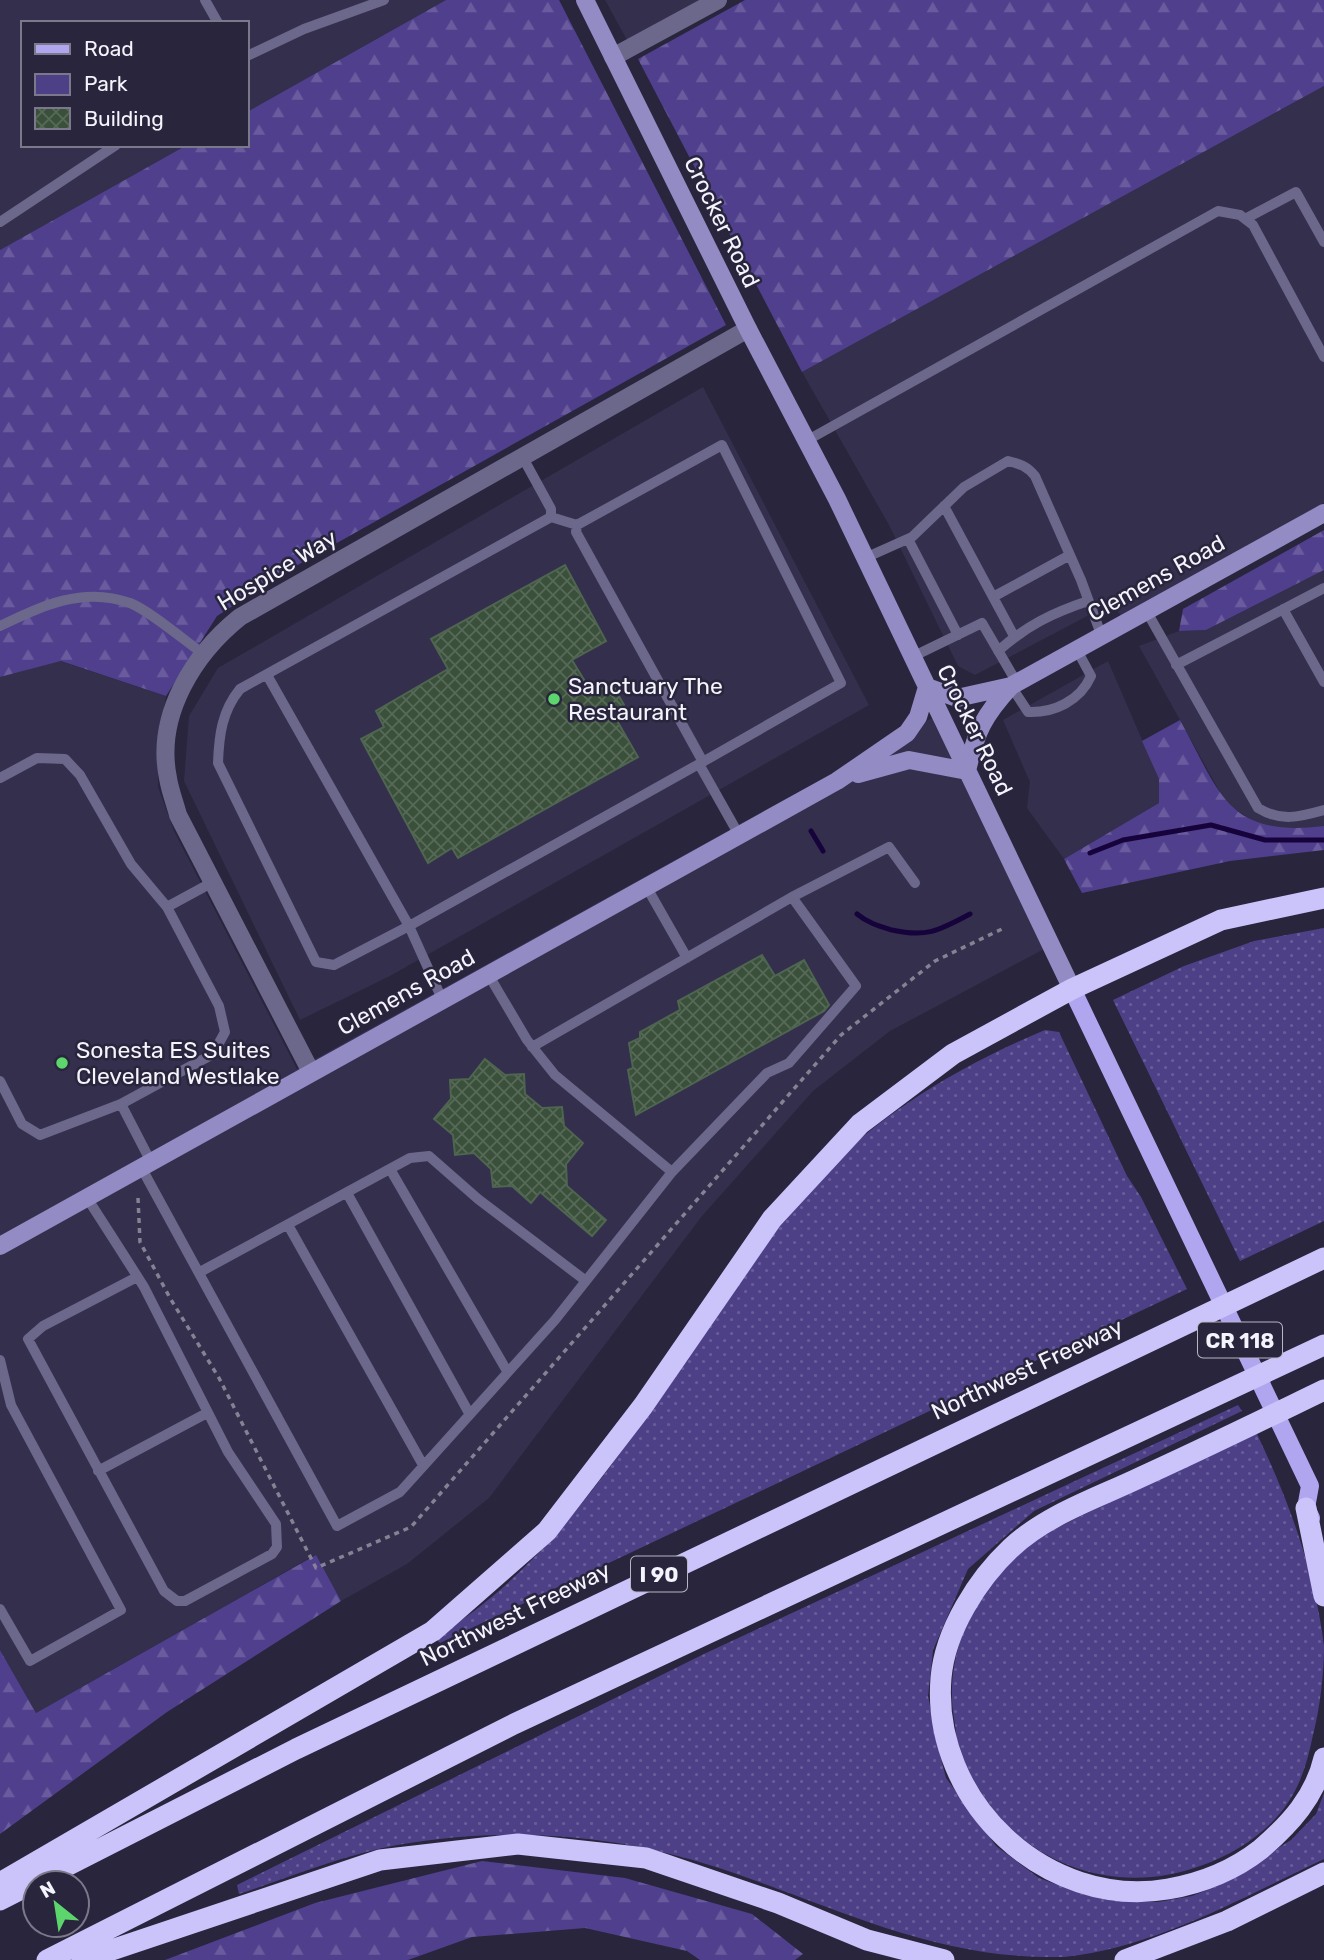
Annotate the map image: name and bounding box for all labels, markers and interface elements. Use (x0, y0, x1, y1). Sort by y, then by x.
legend (21, 21, 248, 147)
text: Road (84, 36, 134, 61)
text: Park (84, 71, 128, 96)
text: Building (84, 106, 164, 131)
street label: Crocker Road (678, 152, 766, 292)
street label: Hospice Way (212, 523, 342, 617)
street label: Clemens Road (1082, 529, 1230, 627)
street label: Crocker Road (931, 660, 1019, 800)
place label: Sanctuary The Restaurant (568, 672, 723, 726)
marker: Sanctuary The Restaurant (546, 691, 562, 707)
street label: Clemens Road (332, 943, 480, 1041)
place label: Sonesta ES Suites Cleveland Westlake (76, 1036, 280, 1090)
marker: Sonesta ES Suites Cleveland Westlake (54, 1055, 70, 1071)
street label: Northwest Freeway (927, 1312, 1128, 1426)
road number: CR 118 (1198, 1322, 1282, 1358)
street label: Northwest Freeway (415, 1556, 615, 1672)
road number: I 90 (631, 1556, 687, 1592)
north arrow (21, 1869, 91, 1939)
text: N (36, 1876, 59, 1903)

